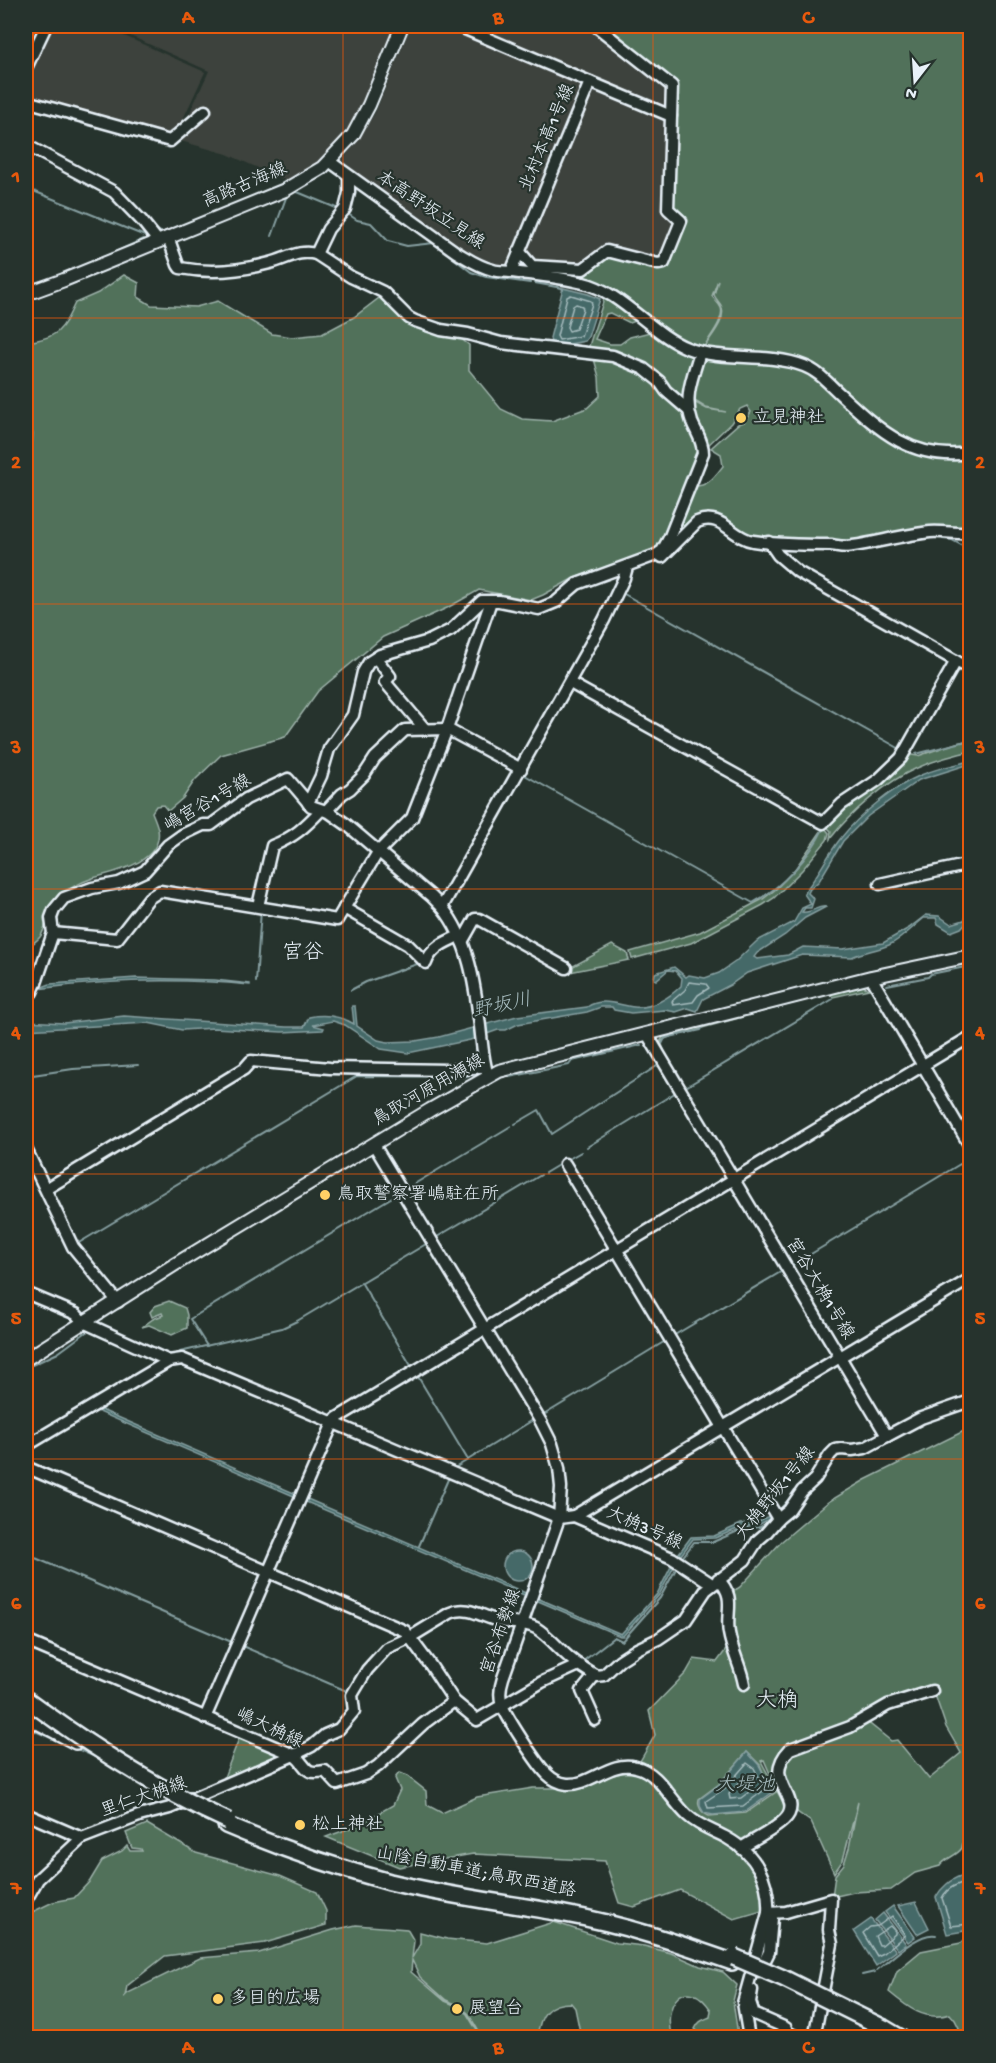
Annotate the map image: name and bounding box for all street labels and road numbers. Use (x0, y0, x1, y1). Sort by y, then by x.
street label: 北村本高1号線 (515, 80, 580, 195)
street label: 高路古海線 (199, 158, 291, 213)
street label: 本高野坂立見線 (372, 166, 489, 255)
street label: 嶋宮谷1号線 (160, 770, 255, 837)
street label: 鳥取河原用瀬線 (369, 1050, 489, 1132)
street label: 宮谷大桷1号線 (780, 1234, 859, 1344)
street label: 大桷野坂1号線 (731, 1442, 820, 1545)
street label: 大桷3号線 (603, 1502, 686, 1555)
street label: 宮谷布勢線 (476, 1586, 527, 1678)
street label: 嶋大桷線 (232, 1703, 306, 1754)
street label: 里仁大桷線 (98, 1772, 190, 1823)
street label: 山陰自動車道;鳥取西道路 (374, 1842, 578, 1903)

